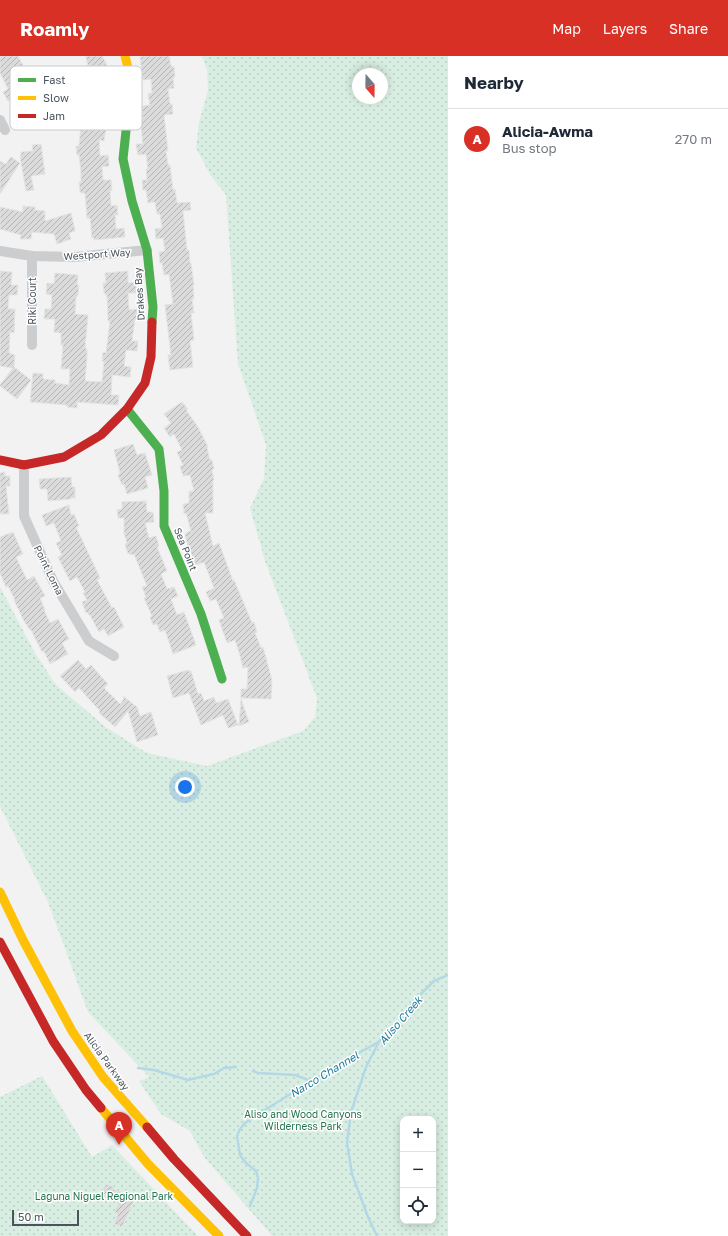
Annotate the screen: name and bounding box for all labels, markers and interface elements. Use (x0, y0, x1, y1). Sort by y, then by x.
text: Roamly (20, 17, 89, 40)
text: Map (552, 20, 581, 37)
text: Layers (603, 20, 647, 37)
text: Share (669, 20, 708, 37)
legend (10, 66, 142, 130)
north arrow (352, 68, 388, 104)
text: Nearby (464, 72, 524, 93)
text: Fast (43, 73, 66, 86)
text: Slow (43, 91, 69, 104)
text: Jam (43, 109, 65, 122)
text: Alicia-Awma (502, 122, 593, 140)
text: A (472, 131, 482, 147)
text: 270 m (675, 131, 712, 147)
text: Bus stop (502, 140, 557, 156)
street label: Westport Way (63, 246, 131, 262)
street label: Drakes Bay (131, 267, 147, 321)
street label: Riki Court (26, 277, 38, 325)
street label: Sea Point (172, 526, 200, 572)
street label: Point Loma (32, 543, 66, 597)
your location (175, 777, 195, 797)
water label: Aliso Creek (376, 992, 426, 1047)
street label: Alicia Parkway (82, 1029, 132, 1093)
water label: Narco Channel (287, 1048, 361, 1100)
park label: Aliso and Wood Canyons Wilderness Park (244, 1108, 362, 1132)
pin: A (106, 1112, 132, 1145)
map controls (400, 1116, 436, 1224)
button: + (400, 1116, 436, 1152)
button: − (400, 1152, 436, 1188)
button: locate (400, 1188, 436, 1224)
park label: Laguna Niguel Regional Park (35, 1190, 174, 1202)
scale bar (12, 1208, 79, 1227)
text: 50 m (18, 1210, 44, 1223)

